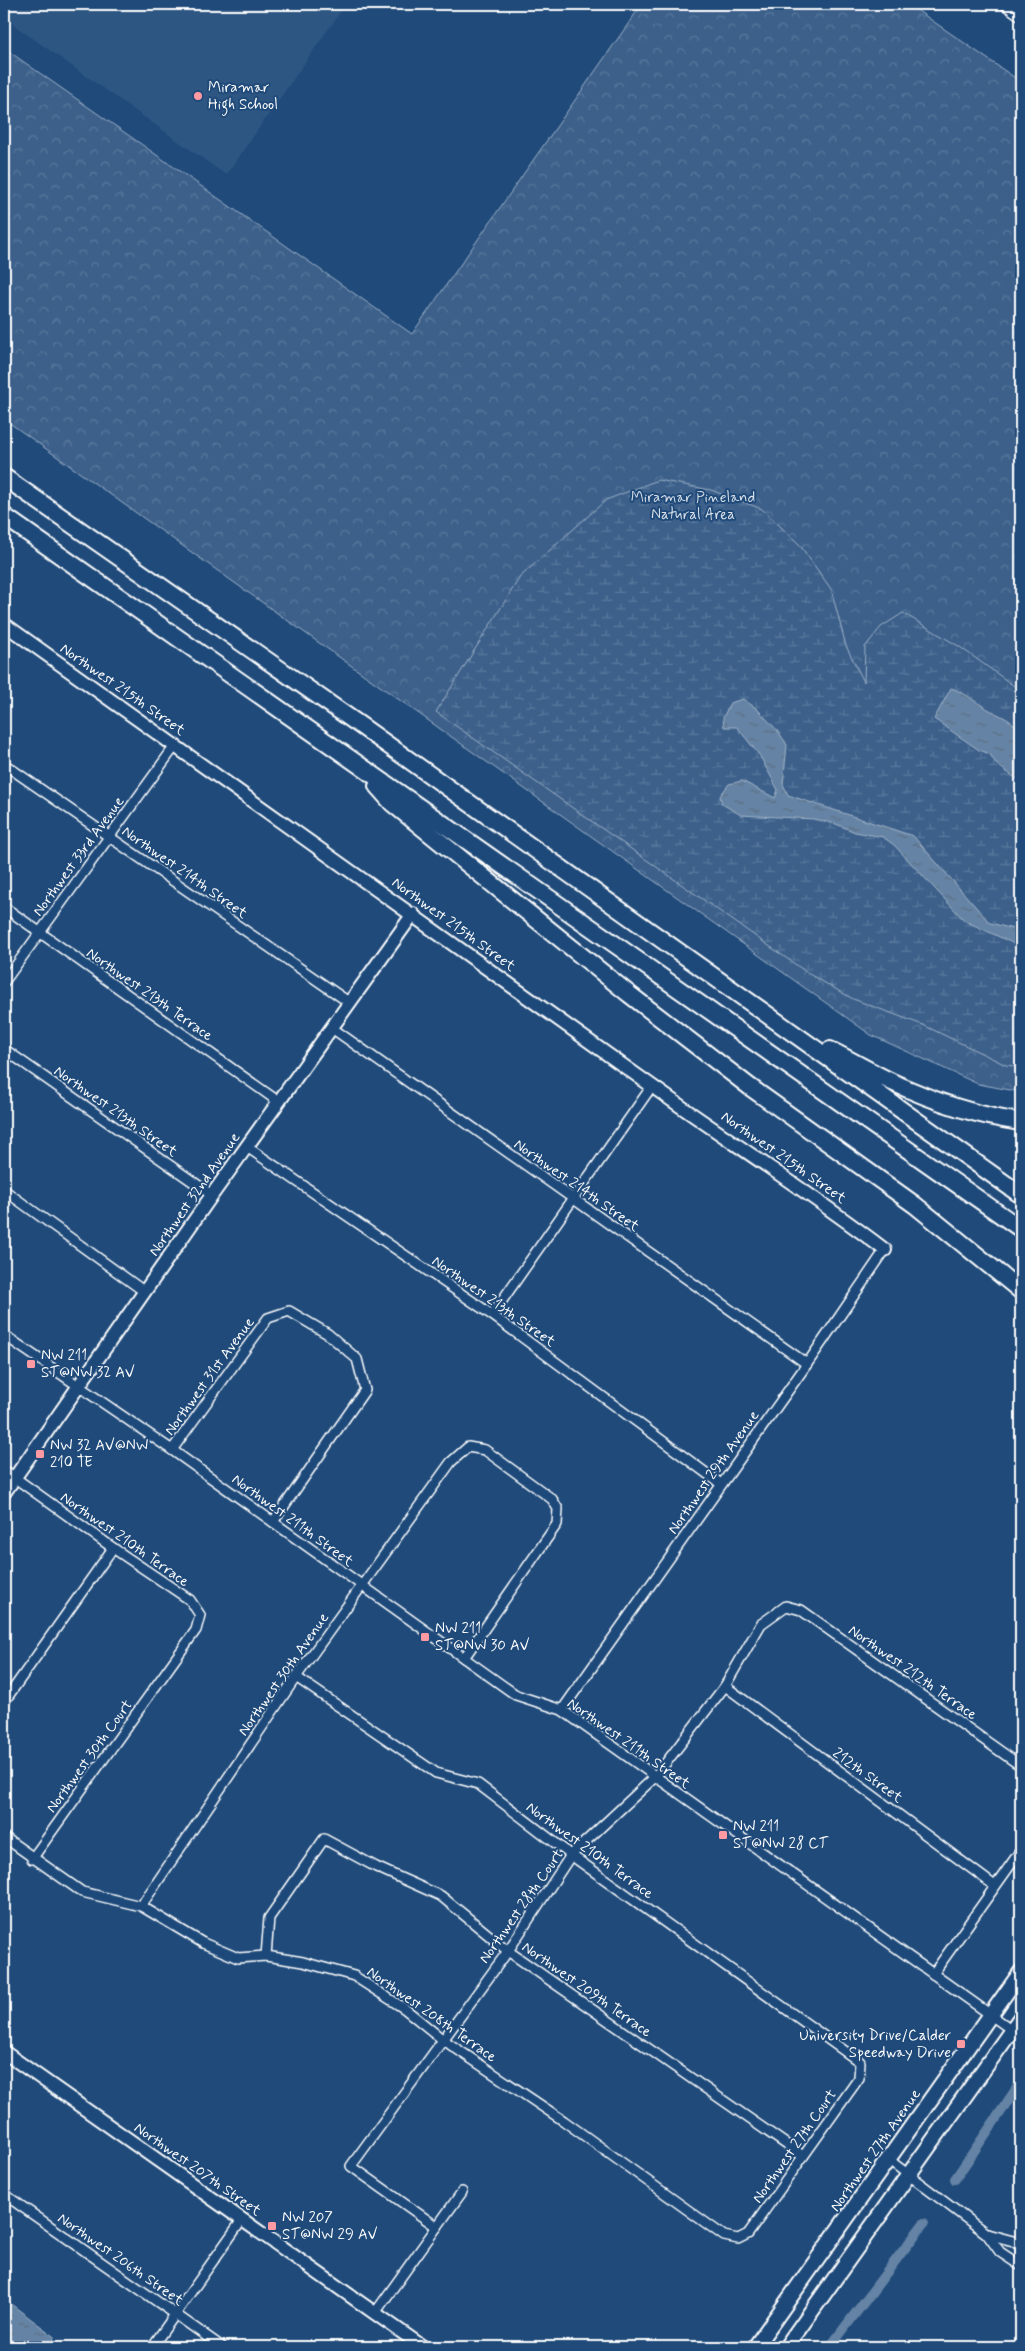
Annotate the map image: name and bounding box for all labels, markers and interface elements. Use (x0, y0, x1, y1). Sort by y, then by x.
place label: Miramar High School (208, 78, 278, 116)
marker: Miramar High School (192, 90, 204, 102)
park label: Miramar Pineland Natural Area (631, 488, 755, 525)
street label: Northwest 215th Street (56, 639, 189, 741)
street label: Northwest 33rd Avenue (28, 793, 129, 921)
street label: Northwest 214th Street (118, 822, 251, 924)
street label: Northwest 215th Street (387, 873, 520, 977)
street label: Northwest 213th Terrace (82, 944, 217, 1046)
street label: Northwest 213th Street (50, 1062, 181, 1162)
street label: Northwest 215th Street (717, 1107, 850, 1209)
street label: Northwest 32nd Avenue (145, 1129, 245, 1260)
street label: Northwest 214th Street (510, 1135, 643, 1237)
street label: Northwest 213th Street (428, 1252, 559, 1352)
street label: Northwest 31st Avenue (160, 1313, 260, 1440)
place label: NW 211 ST@NW 32 AV (41, 1346, 135, 1383)
marker: NW 211 ST@NW 32 AV (25, 1358, 37, 1370)
street label: Northwest 29th Avenue (663, 1407, 764, 1539)
place label: NW 32 AV@NW 210 TE (50, 1436, 149, 1473)
marker: NW 32 AV@NW 210 TE (34, 1448, 46, 1460)
street label: Northwest 211th Street (227, 1470, 358, 1572)
street label: Northwest 210th Terrace (56, 1488, 193, 1592)
street label: Northwest 30th Avenue (234, 1609, 334, 1740)
place label: NW 211 ST@NW 30 AV (435, 1619, 530, 1656)
street label: Northwest 212th Terrace (844, 1621, 981, 1725)
marker: NW 211 ST@NW 30 AV (419, 1631, 431, 1643)
street label: Northwest 211th Street (563, 1694, 694, 1794)
street label: Northwest 30th Court (42, 1696, 138, 1817)
street label: 212th Street (828, 1744, 907, 1808)
street label: Northwest 210th Terrace (522, 1798, 657, 1904)
place label: NW 211 ST@NW 28 CT (733, 1817, 829, 1854)
marker: NW 211 ST@NW 28 CT (717, 1829, 729, 1841)
street label: Northwest 28th Court (475, 1845, 569, 1968)
street label: Northwest 209th Terrace (518, 1937, 655, 2042)
street label: Northwest 208th Terrace (362, 1962, 500, 2067)
place label: University Drive/Calder Speedway Drive (799, 2026, 951, 2063)
marker: University Drive/Calder Speedway Drive (955, 2038, 967, 2050)
street label: Northwest 27th Avenue (826, 2085, 926, 2216)
street label: Northwest 27th Court (748, 2086, 842, 2207)
street label: Northwest 207th Street (130, 2118, 265, 2221)
place label: NW 207 ST@NW 29 AV (282, 2208, 378, 2245)
street label: Northwest 206th Street (53, 2209, 188, 2311)
marker: NW 207 ST@NW 29 AV (266, 2220, 278, 2232)

